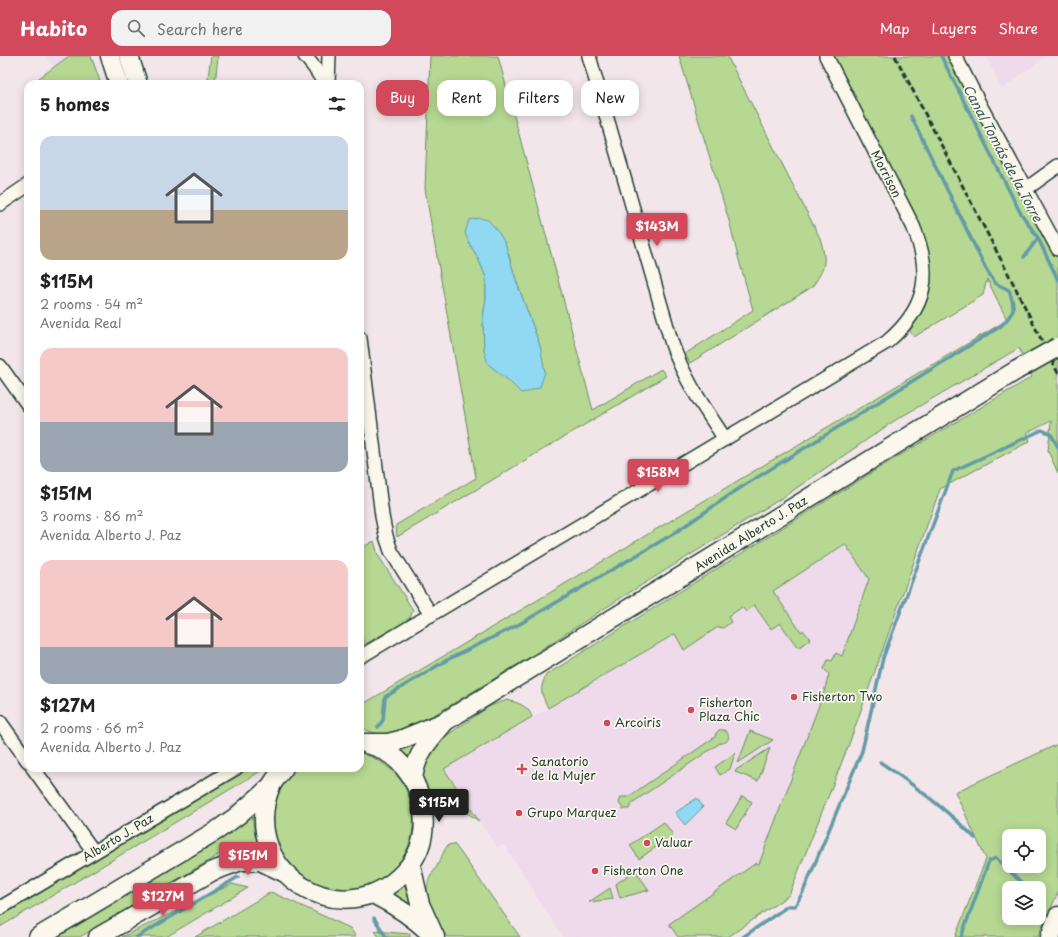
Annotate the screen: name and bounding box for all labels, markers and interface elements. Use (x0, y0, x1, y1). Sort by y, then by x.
search box (111, 10, 391, 46)
text: Habito (20, 14, 87, 42)
icon: search (125, 17, 147, 39)
text: Search here (157, 17, 243, 40)
text: Map (880, 18, 910, 39)
text: Layers (932, 18, 977, 39)
text: Share (999, 18, 1038, 39)
chip: Buy (376, 80, 429, 116)
chip: Rent (437, 80, 496, 116)
chip: Filters (504, 80, 573, 116)
chip: New (581, 80, 639, 116)
water label: Canal Tomás de la Torre (959, 81, 1048, 226)
text: 5 homes (40, 91, 110, 117)
icon: filters (326, 93, 348, 115)
street label: Morrison (867, 147, 907, 200)
icon: home (158, 162, 230, 234)
pin: $143M (629, 213, 685, 247)
text: $143M (635, 216, 679, 235)
text: $115M (40, 268, 93, 294)
text: 2 rooms · 54 m² (40, 294, 143, 313)
text: Avenida Real (40, 313, 122, 332)
icon: home (158, 374, 230, 446)
pin: $158M (630, 459, 686, 493)
text: $158M (637, 462, 679, 481)
text: $151M (40, 480, 92, 506)
street label: Avenida Alberto J. Paz (690, 491, 811, 575)
text: 3 rooms · 86 m² (40, 506, 143, 525)
text: Avenida Alberto J. Paz (40, 525, 181, 544)
icon: home (158, 586, 230, 658)
place label: Fisherton Two (802, 687, 883, 705)
text: $127M (40, 692, 95, 718)
marker: Fisherton Two (789, 692, 799, 702)
place label: Fisherton Plaza Chic (699, 693, 760, 725)
marker: Fisherton Plaza Chic (686, 705, 696, 715)
place label: Arcoiris (615, 713, 661, 731)
text: 2 rooms · 66 m² (40, 718, 144, 737)
marker: Arcoiris (602, 718, 612, 728)
text: Avenida Alberto J. Paz (40, 737, 181, 756)
place label: Sanatorio de la Mujer (531, 752, 596, 784)
marker: Sanatorio de la Mujer (516, 763, 528, 775)
pin: $115M (411, 789, 467, 823)
text: $115M (419, 792, 459, 811)
place label: Grupo Marquez (527, 803, 616, 821)
marker: Grupo Marquez (514, 808, 524, 818)
street label: Alberto J. Paz (79, 809, 157, 865)
map controls (1002, 829, 1046, 925)
button: locate (1002, 829, 1046, 873)
place label: Valuar (655, 833, 693, 851)
marker: Valuar (642, 838, 652, 848)
pin: $151M (220, 842, 276, 876)
text: $151M (228, 845, 268, 864)
place label: Fisherton One (603, 861, 684, 879)
marker: Fisherton One (590, 866, 600, 876)
button: layers (1002, 881, 1046, 925)
pin: $127M (135, 883, 191, 917)
text: $127M (142, 886, 184, 905)

